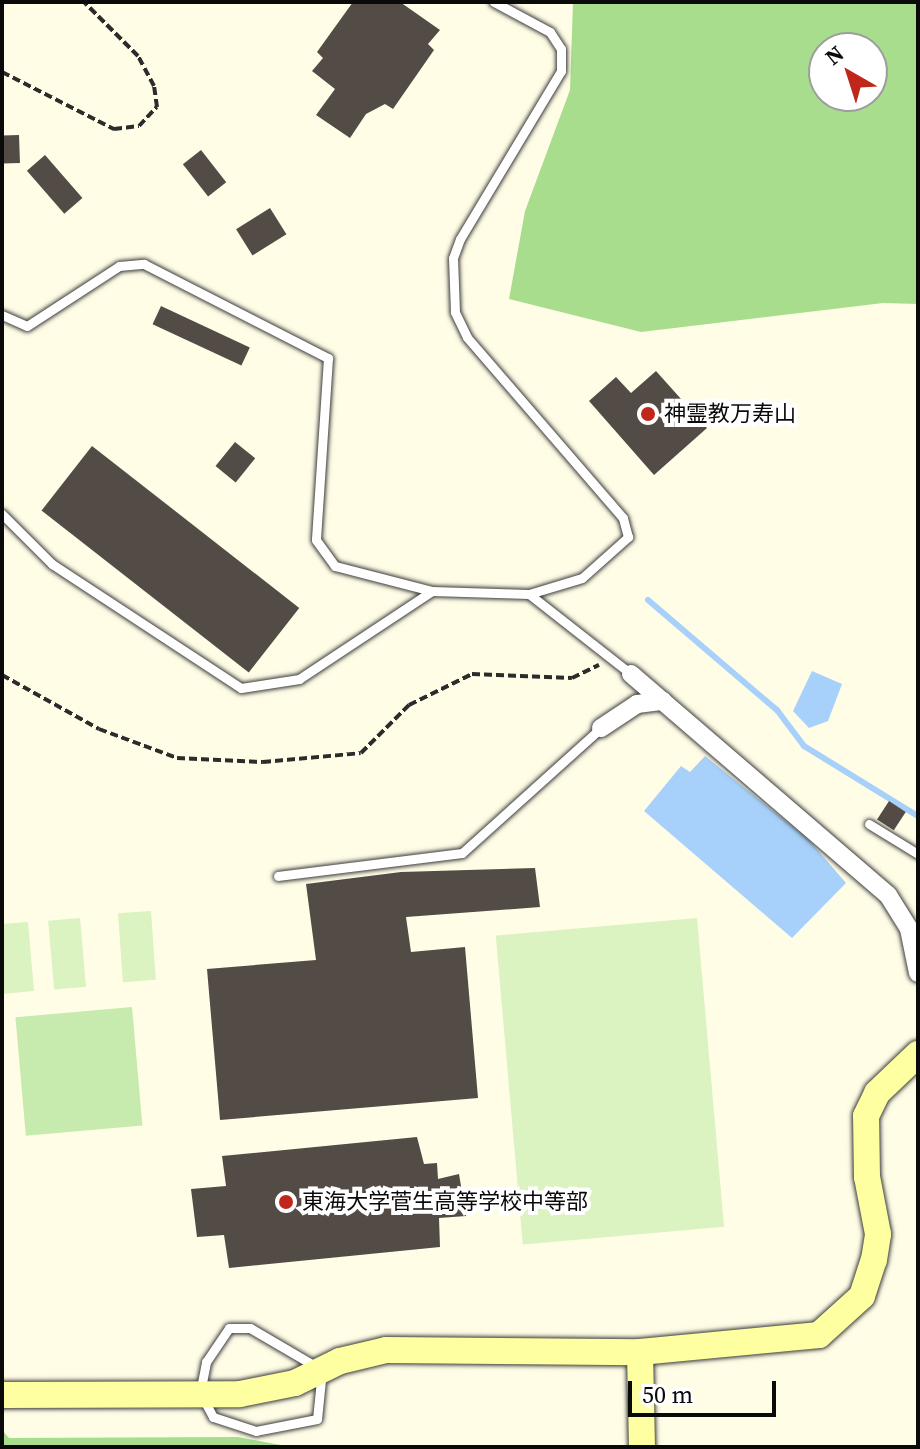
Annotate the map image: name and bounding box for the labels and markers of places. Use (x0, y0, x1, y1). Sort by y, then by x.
place label: 神霊教万寿山 (664, 401, 796, 427)
marker: 神霊教万寿山 (639, 405, 657, 423)
place label: 東海大学菅生高等学校中等部 (302, 1189, 588, 1215)
marker: 東海大学菅生高等学校中等部 (277, 1193, 295, 1211)

